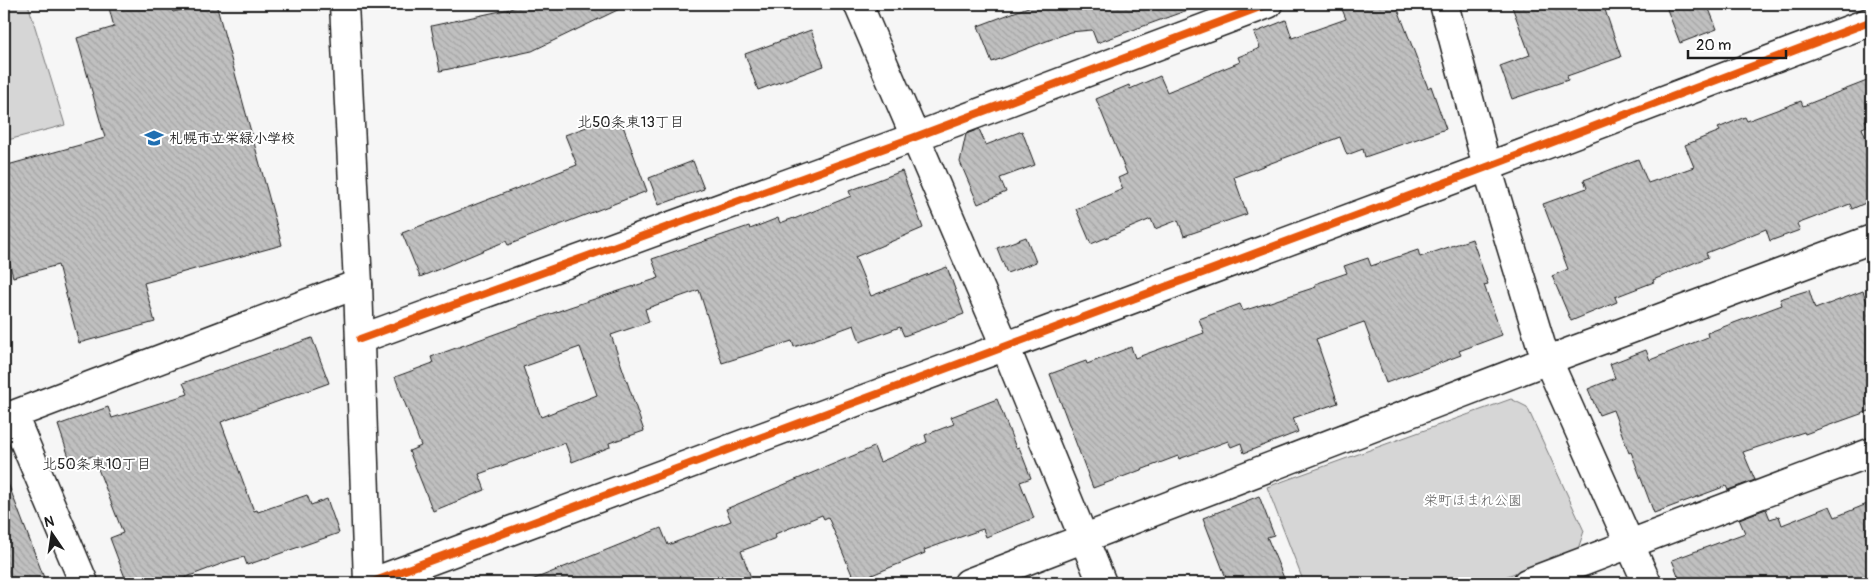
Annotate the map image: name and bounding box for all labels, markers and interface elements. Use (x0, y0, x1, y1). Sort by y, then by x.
scale bar (1688, 28, 1786, 60)
text: 20 m (1696, 36, 1731, 55)
district label: 北50条東13丁目 (577, 113, 685, 132)
school or university icon: 札幌市立栄緑小学校 (143, 127, 165, 149)
place label: 札幌市立栄緑小学校 (169, 130, 295, 147)
district label: 北50条東10丁目 (42, 455, 152, 474)
park label: 栄町ほまれ公園 (1424, 492, 1522, 509)
north arrow (28, 510, 78, 560)
text: N (43, 512, 56, 531)

